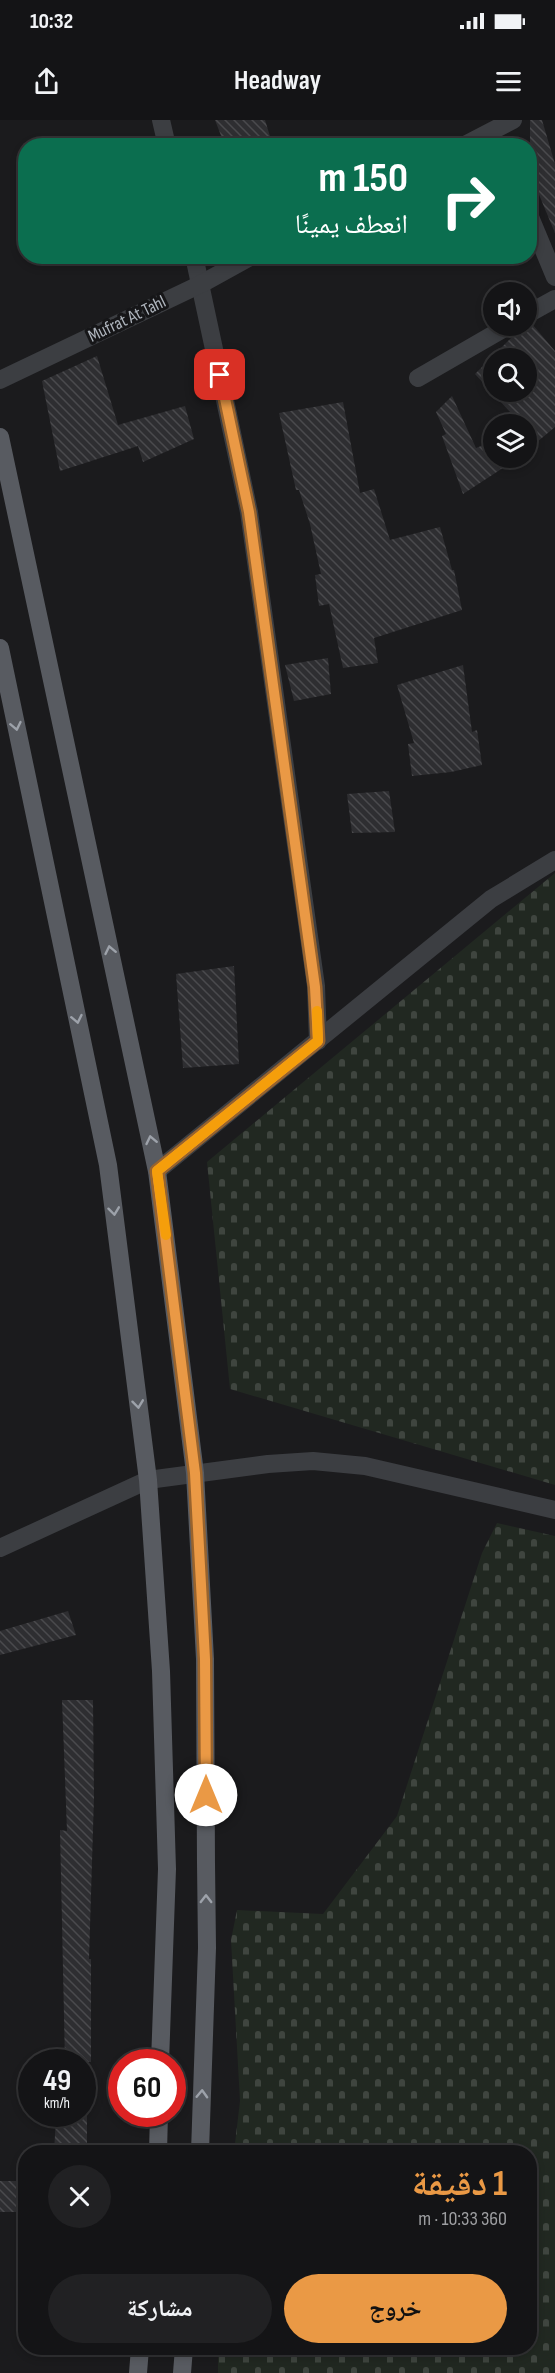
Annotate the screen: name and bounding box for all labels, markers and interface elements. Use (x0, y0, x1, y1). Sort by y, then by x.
text: 10:32 (30, 8, 73, 35)
icon: share (30, 65, 63, 98)
text: Headway (234, 65, 321, 97)
icon: menu (492, 65, 525, 98)
text: 150 m (319, 153, 408, 204)
icon: right (429, 162, 507, 240)
text: انعطف يمينًا (295, 209, 408, 241)
map controls (483, 282, 537, 468)
button: sound (483, 282, 537, 336)
street label: Mufrat At Tahl (85, 291, 169, 347)
button: search (483, 348, 537, 402)
pin (194, 349, 245, 400)
icon: arrive (203, 358, 236, 391)
button: layers (483, 414, 537, 468)
one-way arrow (9, 720, 22, 730)
one-way arrow (104, 945, 117, 955)
one-way arrow (70, 1014, 83, 1024)
one-way arrow (145, 1136, 158, 1146)
one-way arrow (107, 1206, 119, 1215)
one-way arrow (131, 1400, 144, 1409)
position arrow (174, 1763, 238, 1827)
one-way arrow (200, 1895, 213, 1904)
speed limit sign: 60 (108, 2049, 186, 2127)
text: 49 (43, 2063, 71, 2099)
one-way arrow (196, 2090, 208, 2099)
text: km/h (44, 2094, 70, 2113)
text: 1 دقيقة (412, 2163, 507, 2206)
button: close (48, 2165, 111, 2228)
text: 360 m · 10:33 (418, 2207, 507, 2231)
button: مشاركة (48, 2274, 272, 2343)
button: خروج (284, 2274, 507, 2343)

